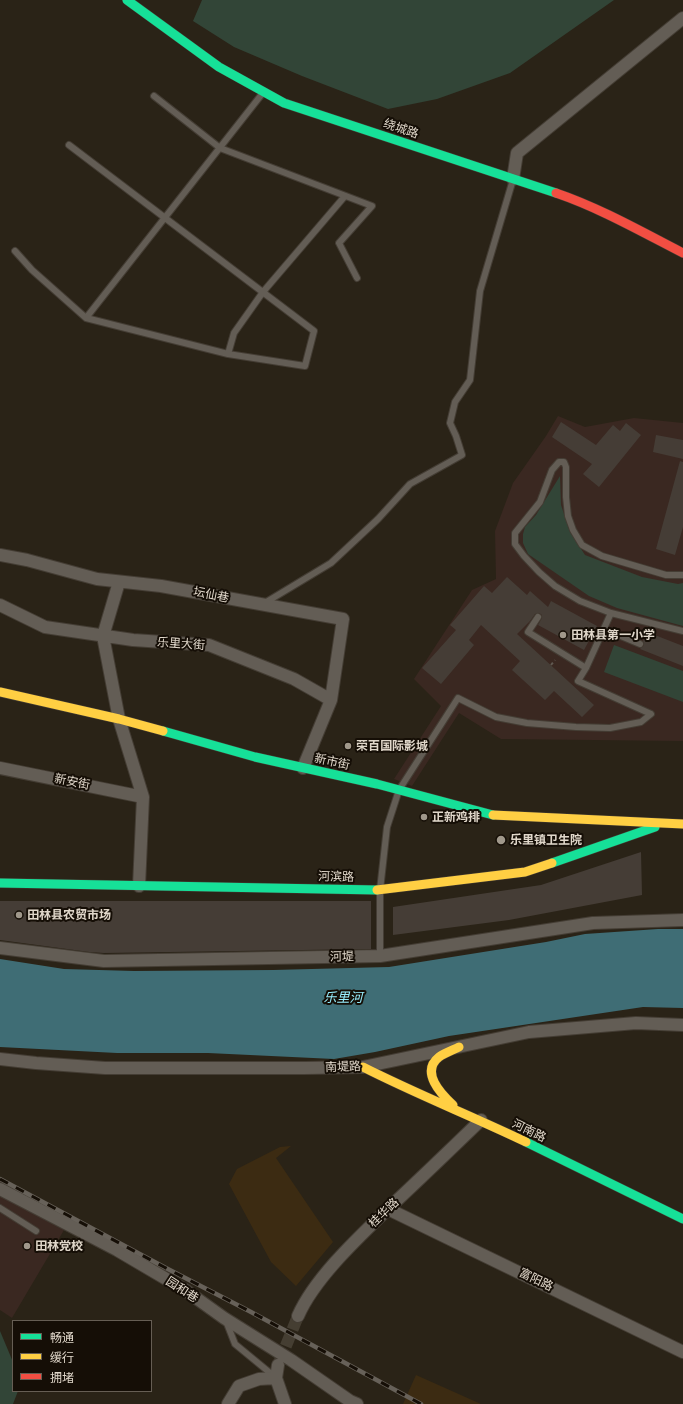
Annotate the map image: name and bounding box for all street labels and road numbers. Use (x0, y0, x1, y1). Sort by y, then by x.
street label: 绕城路 (382, 116, 420, 142)
street label: 坛仙巷 (192, 584, 230, 606)
street label: 乐里大街 (157, 635, 205, 653)
street label: 新市街 (313, 751, 351, 773)
street label: 新安街 (53, 771, 91, 793)
street label: 河滨路 (318, 869, 354, 885)
street label: 河堤 (330, 950, 354, 964)
street label: 南堤路 (325, 1059, 361, 1075)
street label: 河南路 (510, 1117, 548, 1145)
street label: 桂华路 (366, 1195, 402, 1231)
street label: 富阳路 (517, 1266, 555, 1294)
street label: 园和巷 (163, 1274, 201, 1306)

